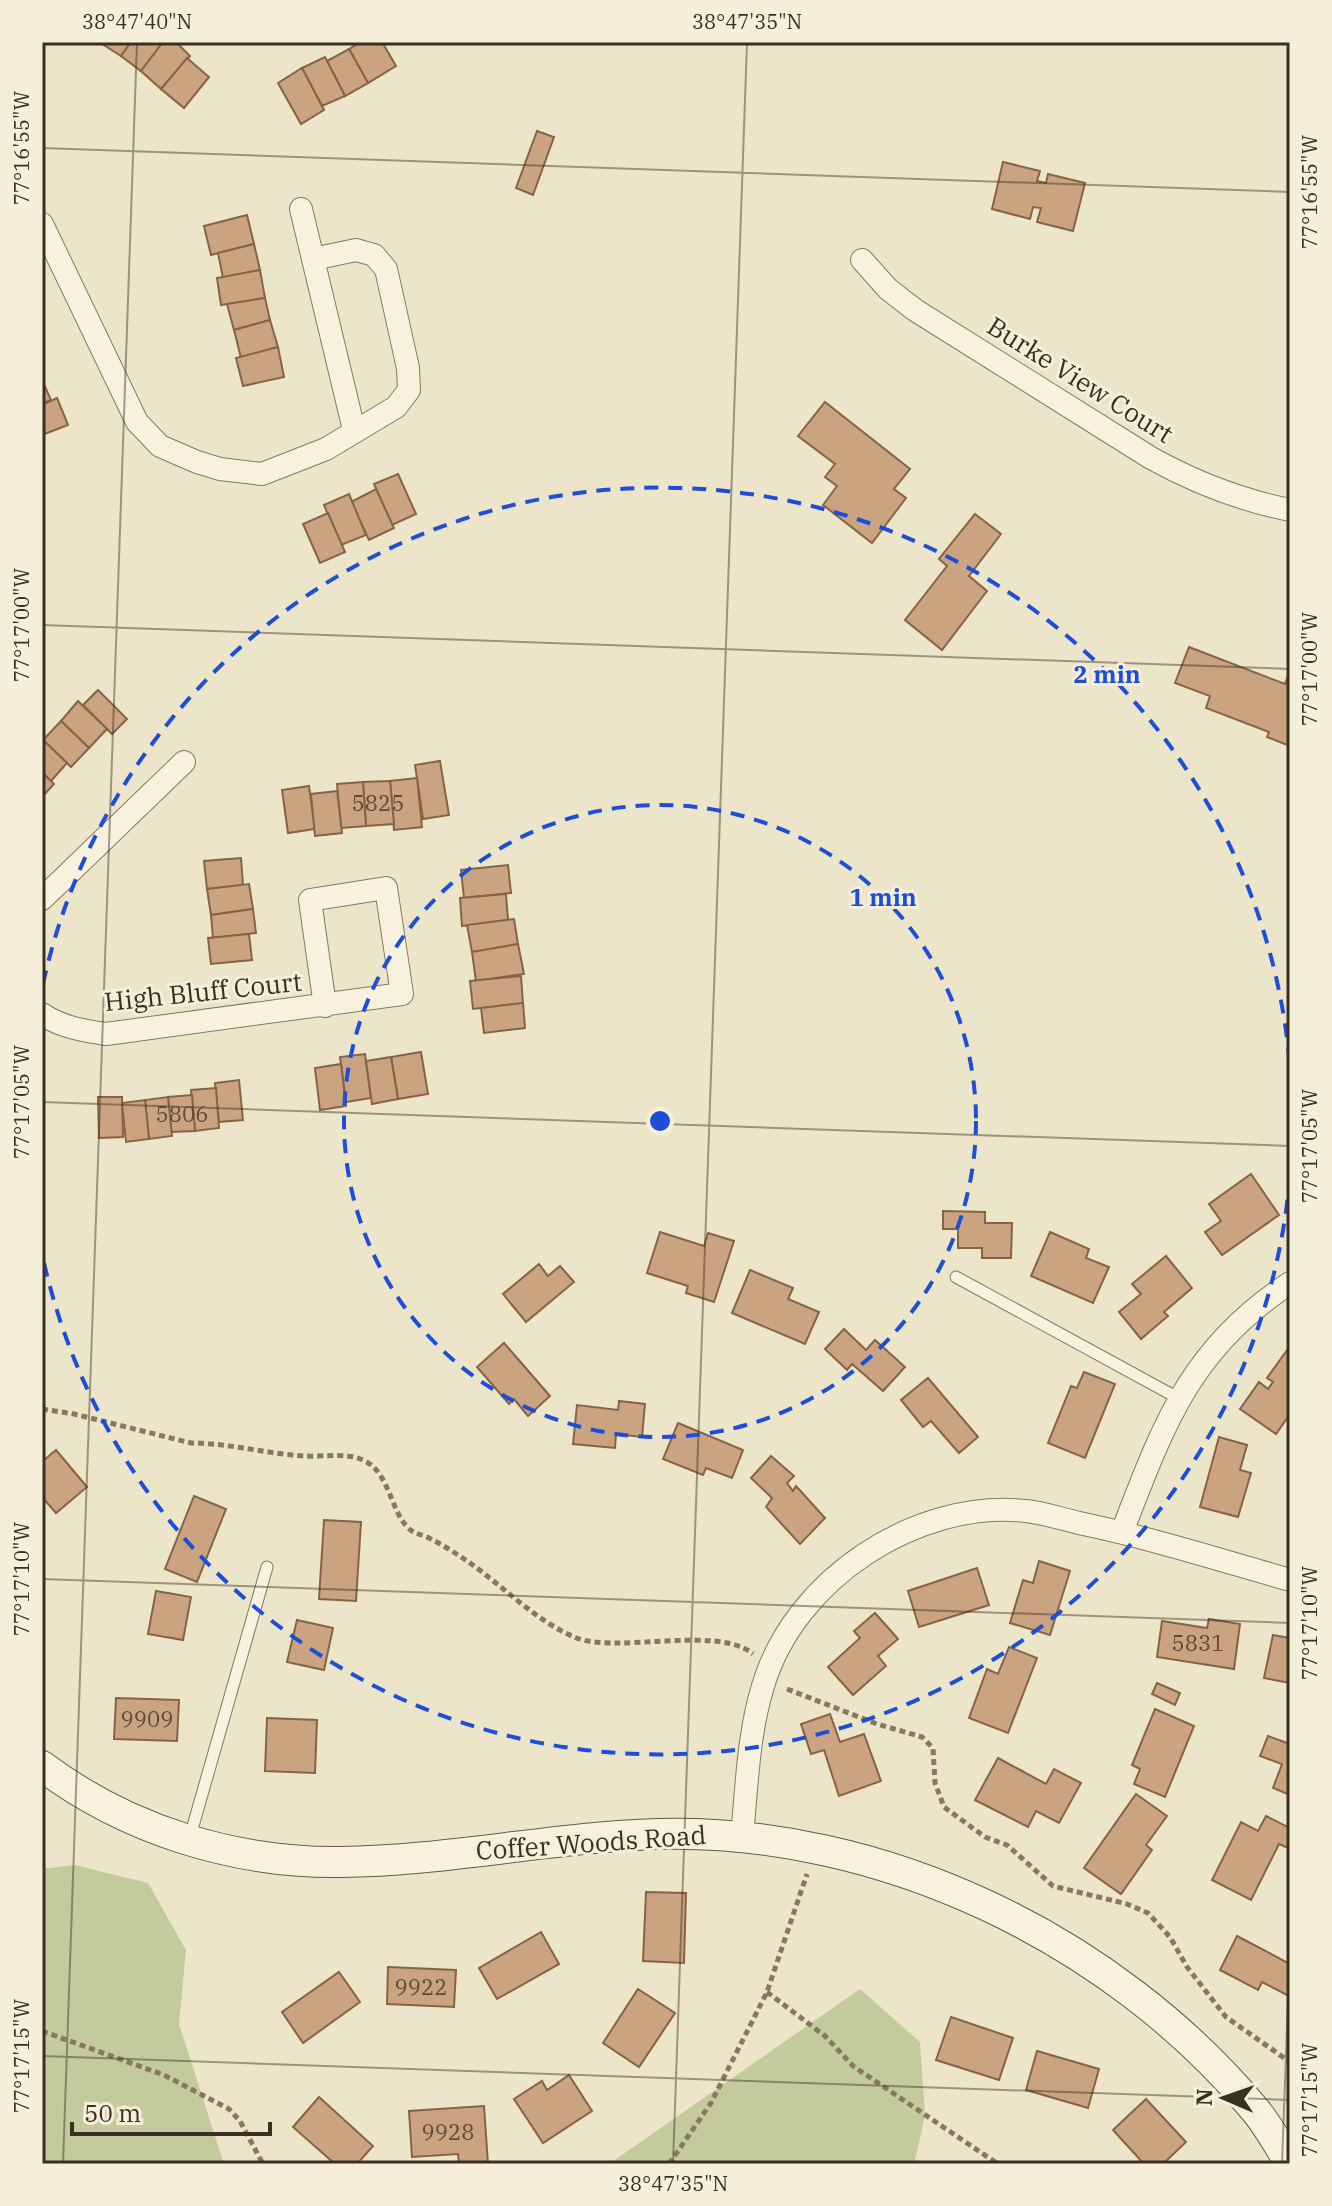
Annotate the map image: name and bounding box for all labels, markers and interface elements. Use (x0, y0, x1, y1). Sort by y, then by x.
text: 38°47'40"N (82, 8, 192, 35)
text: 38°47'35"N (692, 8, 802, 35)
text: 77°16'55"W (8, 91, 35, 205)
text: 77°16'55"W (1296, 135, 1323, 249)
street label: Burke View Court (981, 308, 1180, 450)
text: 77°17'00"W (8, 568, 35, 682)
text: 77°17'00"W (1296, 612, 1323, 726)
text: 2 min (1073, 658, 1141, 690)
house number: 5825 (352, 788, 404, 817)
text: 1 min (849, 881, 917, 913)
street label: High Bluff Court (102, 964, 303, 1018)
text: 77°17'05"W (8, 1045, 35, 1159)
text: 77°17'05"W (1296, 1089, 1323, 1203)
house number: 5806 (156, 1099, 208, 1128)
centre of rings (646, 1107, 674, 1135)
text: 77°17'10"W (8, 1522, 35, 1636)
text: 77°17'10"W (1296, 1566, 1323, 1680)
house number: 5831 (1172, 1628, 1224, 1657)
house number: 9909 (121, 1704, 173, 1733)
street label: Coffer Woods Road (475, 1817, 707, 1867)
house number: 9922 (395, 1972, 447, 2001)
text: 77°17'15"W (8, 1999, 35, 2113)
text: 77°17'15"W (1296, 2043, 1323, 2157)
north arrow (1184, 2058, 1264, 2138)
scale bar (72, 2086, 270, 2136)
text: N (1189, 2088, 1218, 2106)
text: 50 m (84, 2097, 141, 2129)
house number: 9928 (422, 2117, 474, 2146)
text: 38°47'35"N (618, 2170, 728, 2197)

